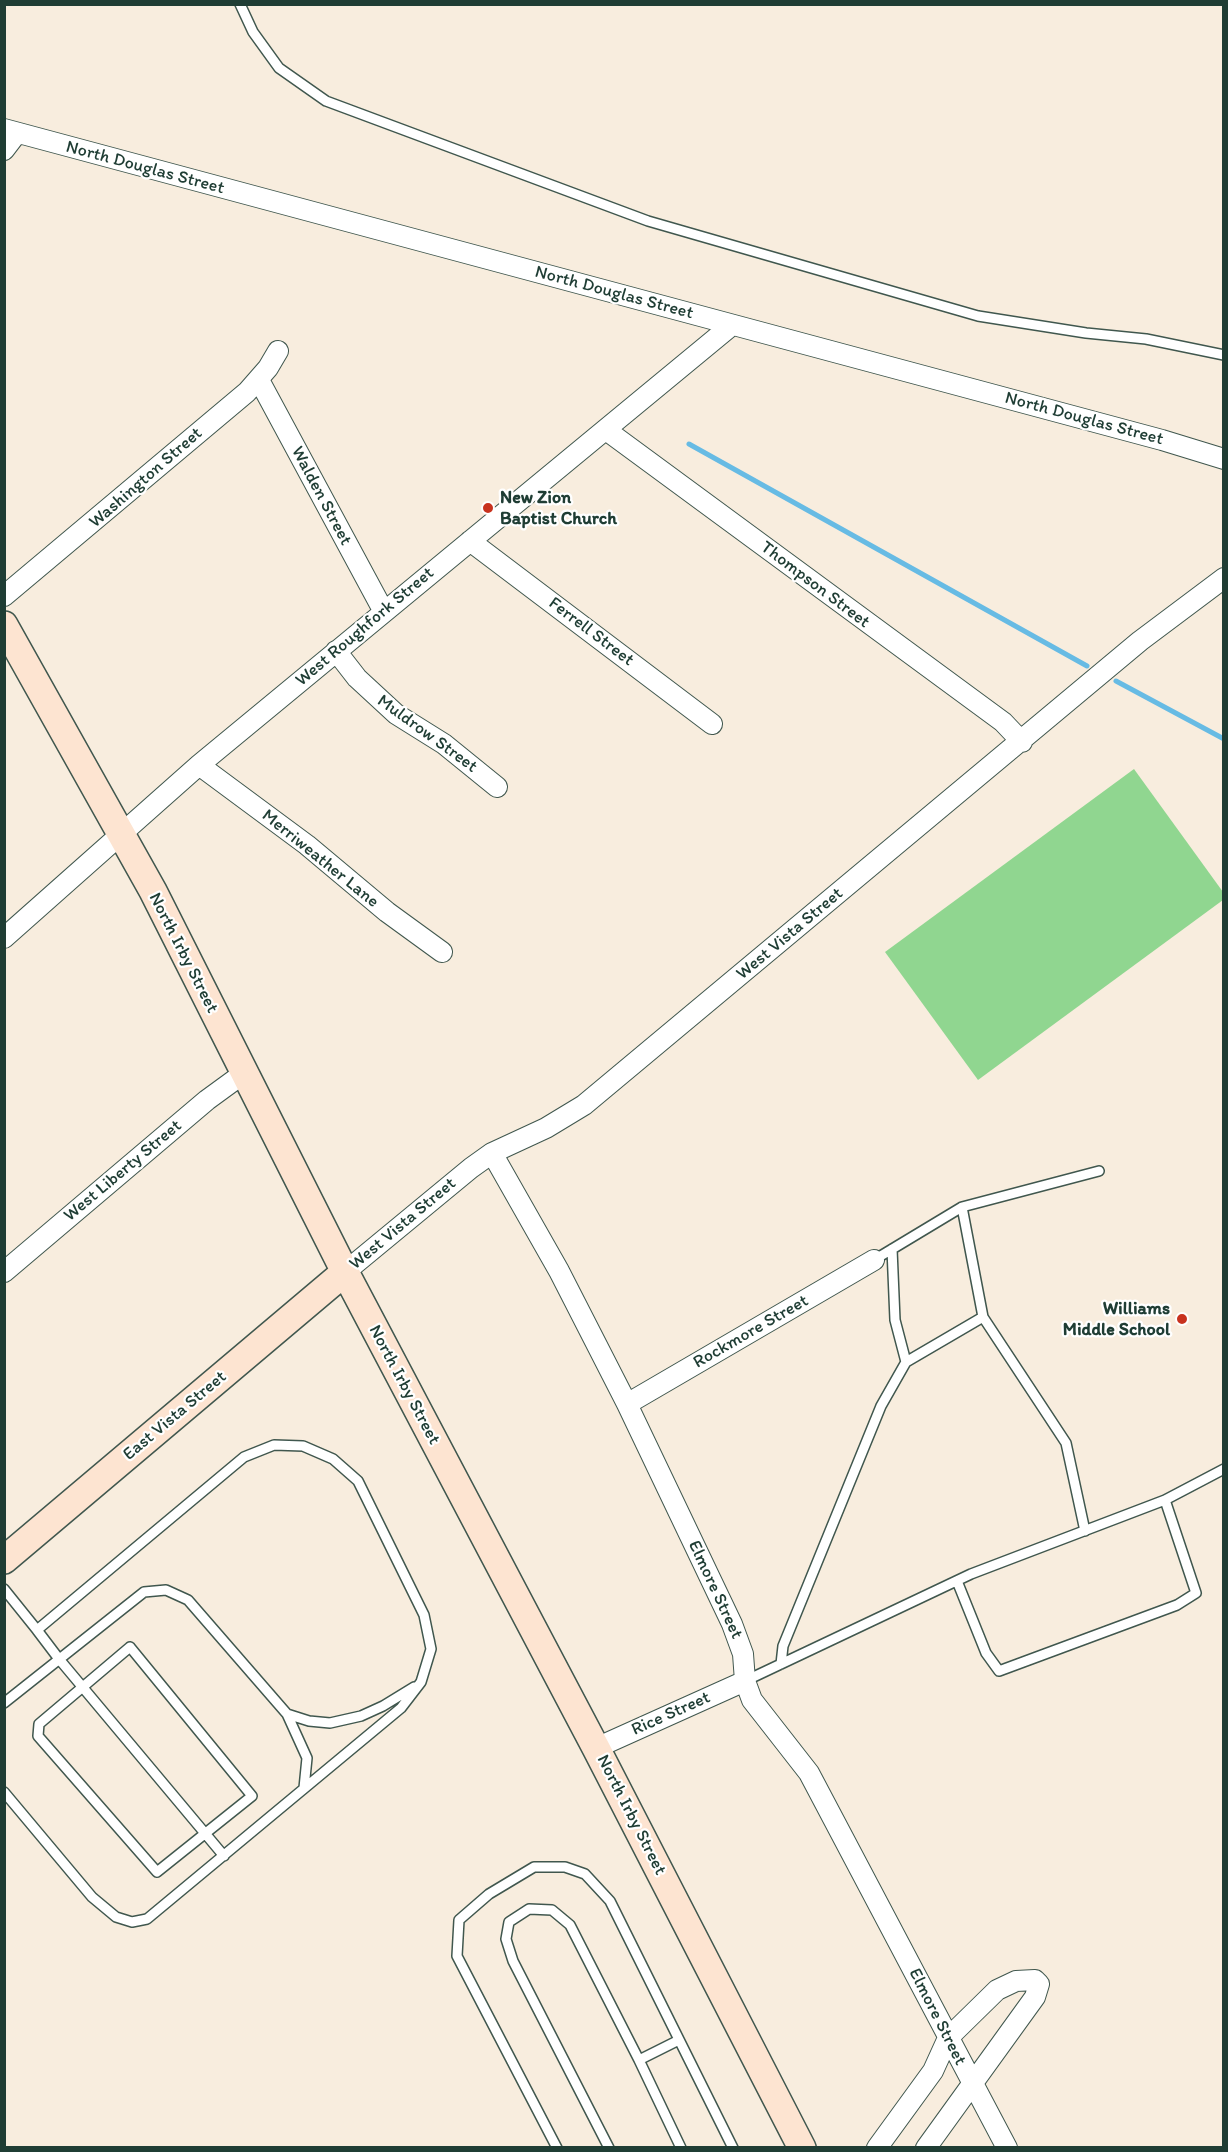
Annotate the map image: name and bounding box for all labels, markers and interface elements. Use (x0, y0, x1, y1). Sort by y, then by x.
street label: North Douglas Street (63, 136, 227, 200)
street label: North Douglas Street (532, 261, 696, 325)
street label: North Douglas Street (1002, 387, 1166, 451)
street label: Washington Street (85, 423, 207, 533)
street label: Walden Street (286, 443, 356, 549)
place label: New Zion Baptist Church (500, 487, 617, 530)
marker: New Zion Baptist Church (481, 501, 495, 515)
street label: Thompson Street (756, 537, 874, 633)
street label: West Roughfork Street (291, 563, 439, 691)
street label: Ferrell Street (544, 593, 638, 671)
street label: Muldrow Street (373, 690, 481, 778)
street label: Merriweather Lane (257, 805, 383, 913)
street label: West Vista Street (732, 883, 848, 985)
street label: North Irby Street (143, 889, 223, 1017)
street label: West Liberty Street (60, 1115, 186, 1227)
street label: West Vista Street (345, 1173, 461, 1275)
street label: Rockmore Street (690, 1290, 812, 1374)
place label: Williams Middle School (1063, 1298, 1170, 1340)
marker: Williams Middle School (1175, 1312, 1189, 1326)
street label: North Irby Street (363, 1322, 445, 1448)
street label: East Vista Street (119, 1366, 231, 1466)
street label: Elmore Street (683, 1537, 747, 1643)
street label: Rice Street (628, 1687, 714, 1741)
street label: North Irby Street (591, 1751, 671, 1879)
street label: Elmore Street (903, 1965, 971, 2069)

